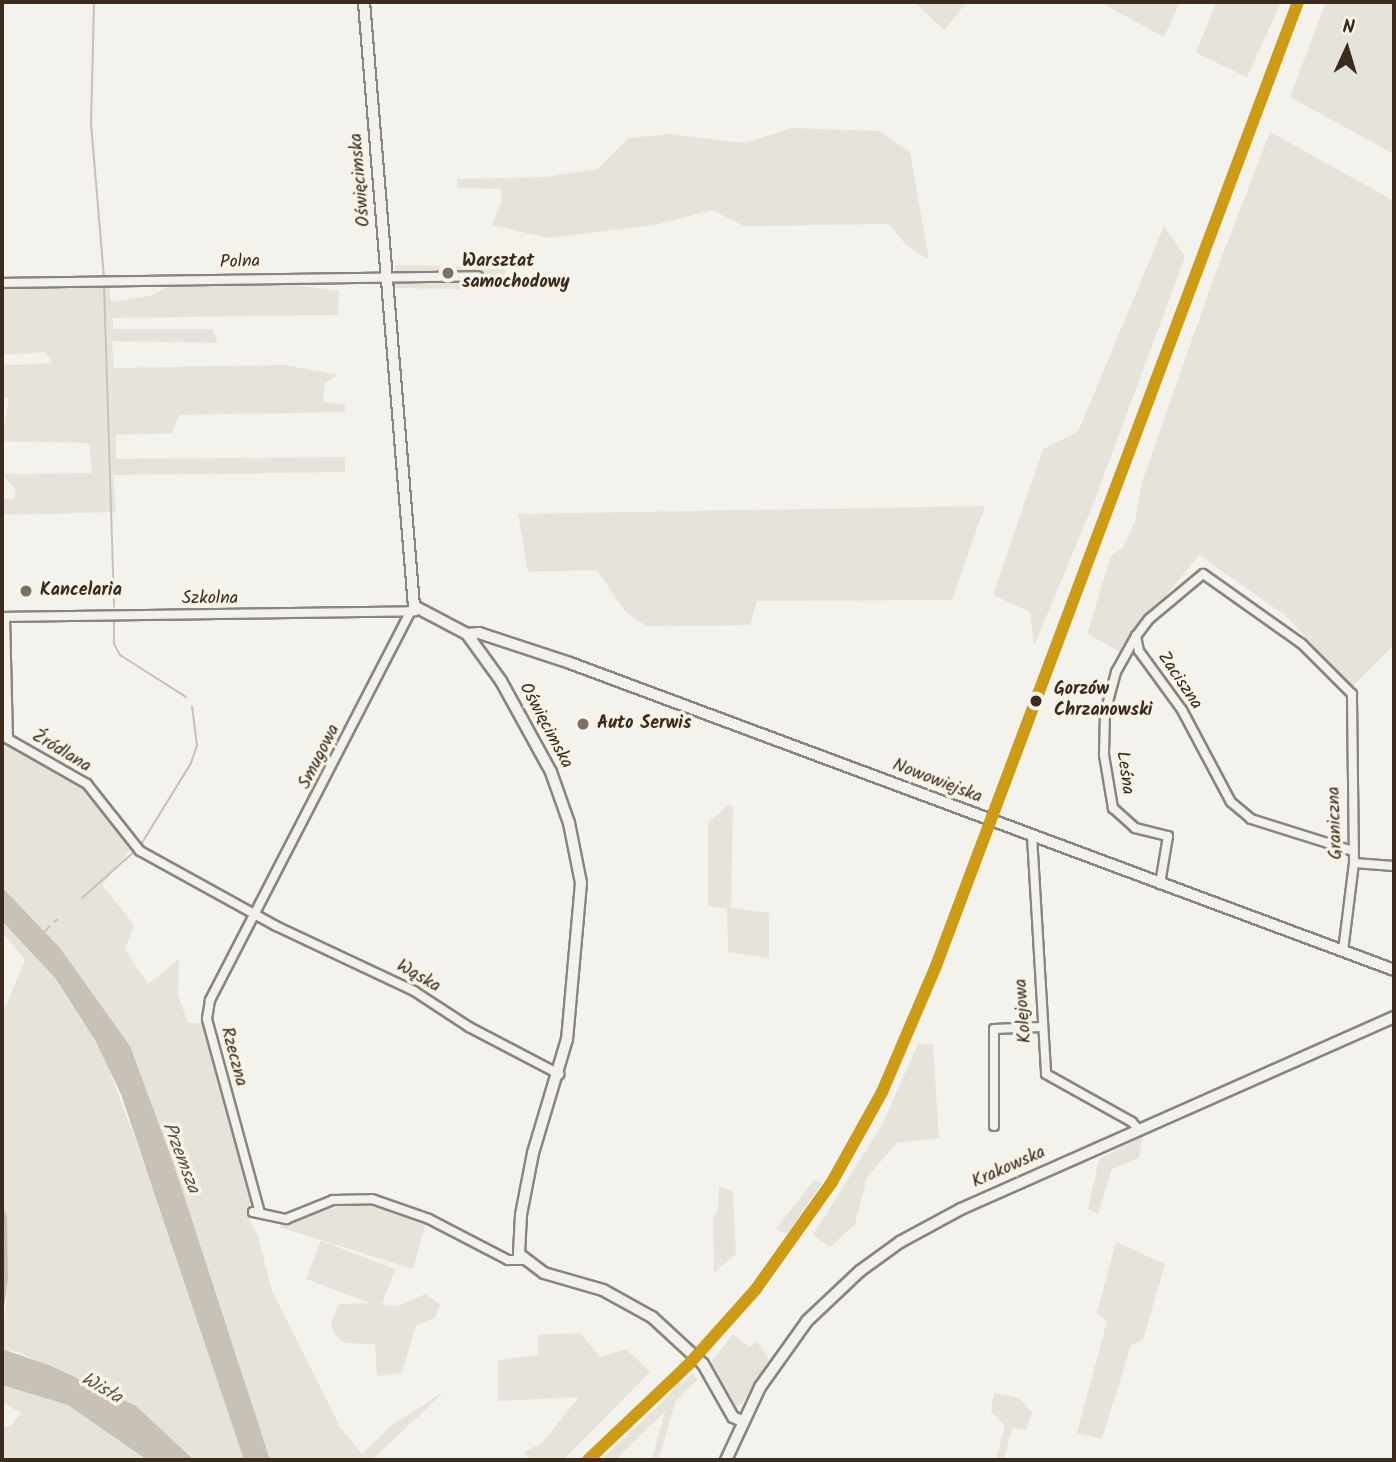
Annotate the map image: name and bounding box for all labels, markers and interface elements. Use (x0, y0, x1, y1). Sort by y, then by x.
text: N (1341, 13, 1355, 43)
north arrow (1312, 14, 1382, 84)
street label: Oświęcimska (346, 132, 376, 228)
street label: Polna (219, 252, 261, 274)
place label: Warsztat samochodowy (462, 252, 570, 294)
marker: Warsztat samochodowy (440, 265, 456, 281)
place label: Kancelaria (40, 580, 122, 602)
marker: Kancelaria (18, 583, 34, 599)
street label: Szkolna (182, 588, 238, 610)
street label: Zaciszna (1152, 648, 1206, 714)
street label: Oświęcimska (513, 679, 577, 773)
place label: Gorzów Chrzanowski (1054, 680, 1152, 722)
marker: Gorzów Chrzanowski (1024, 689, 1048, 713)
place label: Auto Serwis (597, 713, 691, 735)
marker: Auto Serwis (575, 716, 591, 732)
street label: Smugowa (295, 721, 345, 793)
street label: Źródlana (28, 726, 94, 778)
street label: Leśna (1110, 750, 1138, 796)
street label: Nowowiejska (889, 755, 985, 809)
street label: Graniczna (1324, 786, 1348, 860)
street label: Wąska (392, 956, 444, 998)
street label: Kolejowa (1011, 978, 1037, 1044)
street label: Rzeczna (215, 1025, 251, 1089)
water label: Przemsza (156, 1119, 204, 1197)
street label: Krakowska (969, 1142, 1049, 1194)
water label: Wisła (77, 1368, 125, 1410)

